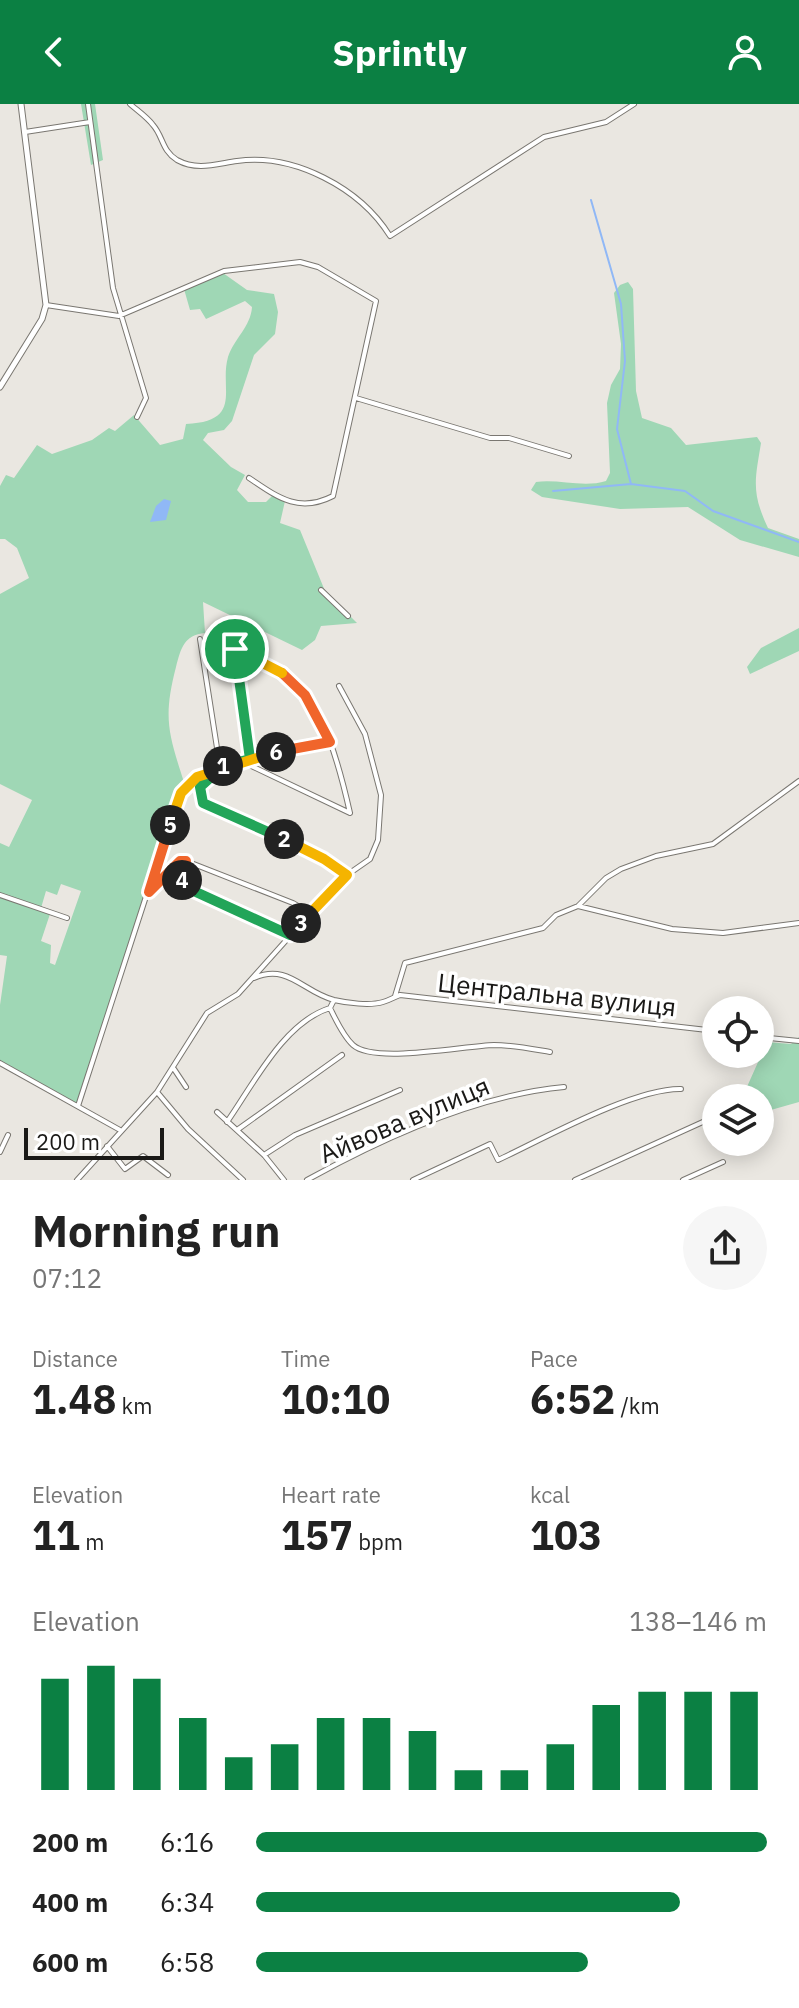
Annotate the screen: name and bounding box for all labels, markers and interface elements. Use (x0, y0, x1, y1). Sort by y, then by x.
text: Sprintly (332, 29, 467, 76)
icon: back (32, 30, 76, 74)
icon: person (723, 30, 767, 74)
pin (201, 615, 269, 683)
icon: arrive (213, 627, 257, 671)
pin: 6 (256, 732, 296, 772)
text: 6 (269, 737, 283, 766)
pin: 1 (203, 746, 243, 786)
text: 1 (216, 751, 230, 780)
pin: 5 (150, 805, 190, 845)
text: 5 (163, 810, 177, 839)
pin: 2 (264, 819, 304, 859)
text: 2 (277, 824, 291, 853)
pin: 4 (162, 860, 202, 900)
text: 4 (175, 865, 189, 894)
pin: 3 (281, 903, 321, 943)
text: 3 (294, 908, 308, 937)
street label: Центральна вулиця (436, 965, 678, 1023)
map controls (702, 996, 774, 1156)
button: locate (702, 996, 774, 1068)
street label: Айвова вулиця (314, 1068, 494, 1170)
button: layers (702, 1084, 774, 1156)
scale bar (24, 1124, 164, 1160)
text: 200 m (36, 1127, 100, 1156)
text: Morning run (32, 1202, 281, 1259)
button: share (683, 1206, 767, 1290)
text: 07:12 (32, 1261, 102, 1295)
text: Distance (32, 1344, 118, 1373)
text: Time (281, 1344, 330, 1373)
text: Pace (530, 1344, 578, 1373)
text: 1.48 (32, 1373, 116, 1425)
text: 10:10 (281, 1373, 390, 1425)
text: 6:52 (530, 1373, 615, 1425)
text: km (116, 1391, 152, 1420)
text: /km (615, 1391, 660, 1420)
text: Elevation (32, 1480, 123, 1509)
text: Heart rate (281, 1480, 381, 1509)
text: kcal (530, 1480, 570, 1509)
text: 11 (32, 1509, 80, 1561)
text: 157 (281, 1509, 353, 1561)
text: 103 (530, 1509, 602, 1561)
text: m (80, 1527, 104, 1556)
text: bpm (353, 1527, 403, 1556)
text: Elevation (32, 1604, 140, 1638)
text: 138–146 m (629, 1604, 767, 1638)
text: 200 m (32, 1825, 108, 1859)
text: 6:16 (160, 1825, 214, 1859)
text: 400 m (32, 1885, 108, 1919)
text: 6:34 (160, 1885, 214, 1919)
text: 600 m (32, 1945, 108, 1979)
text: 6:58 (160, 1945, 214, 1979)

